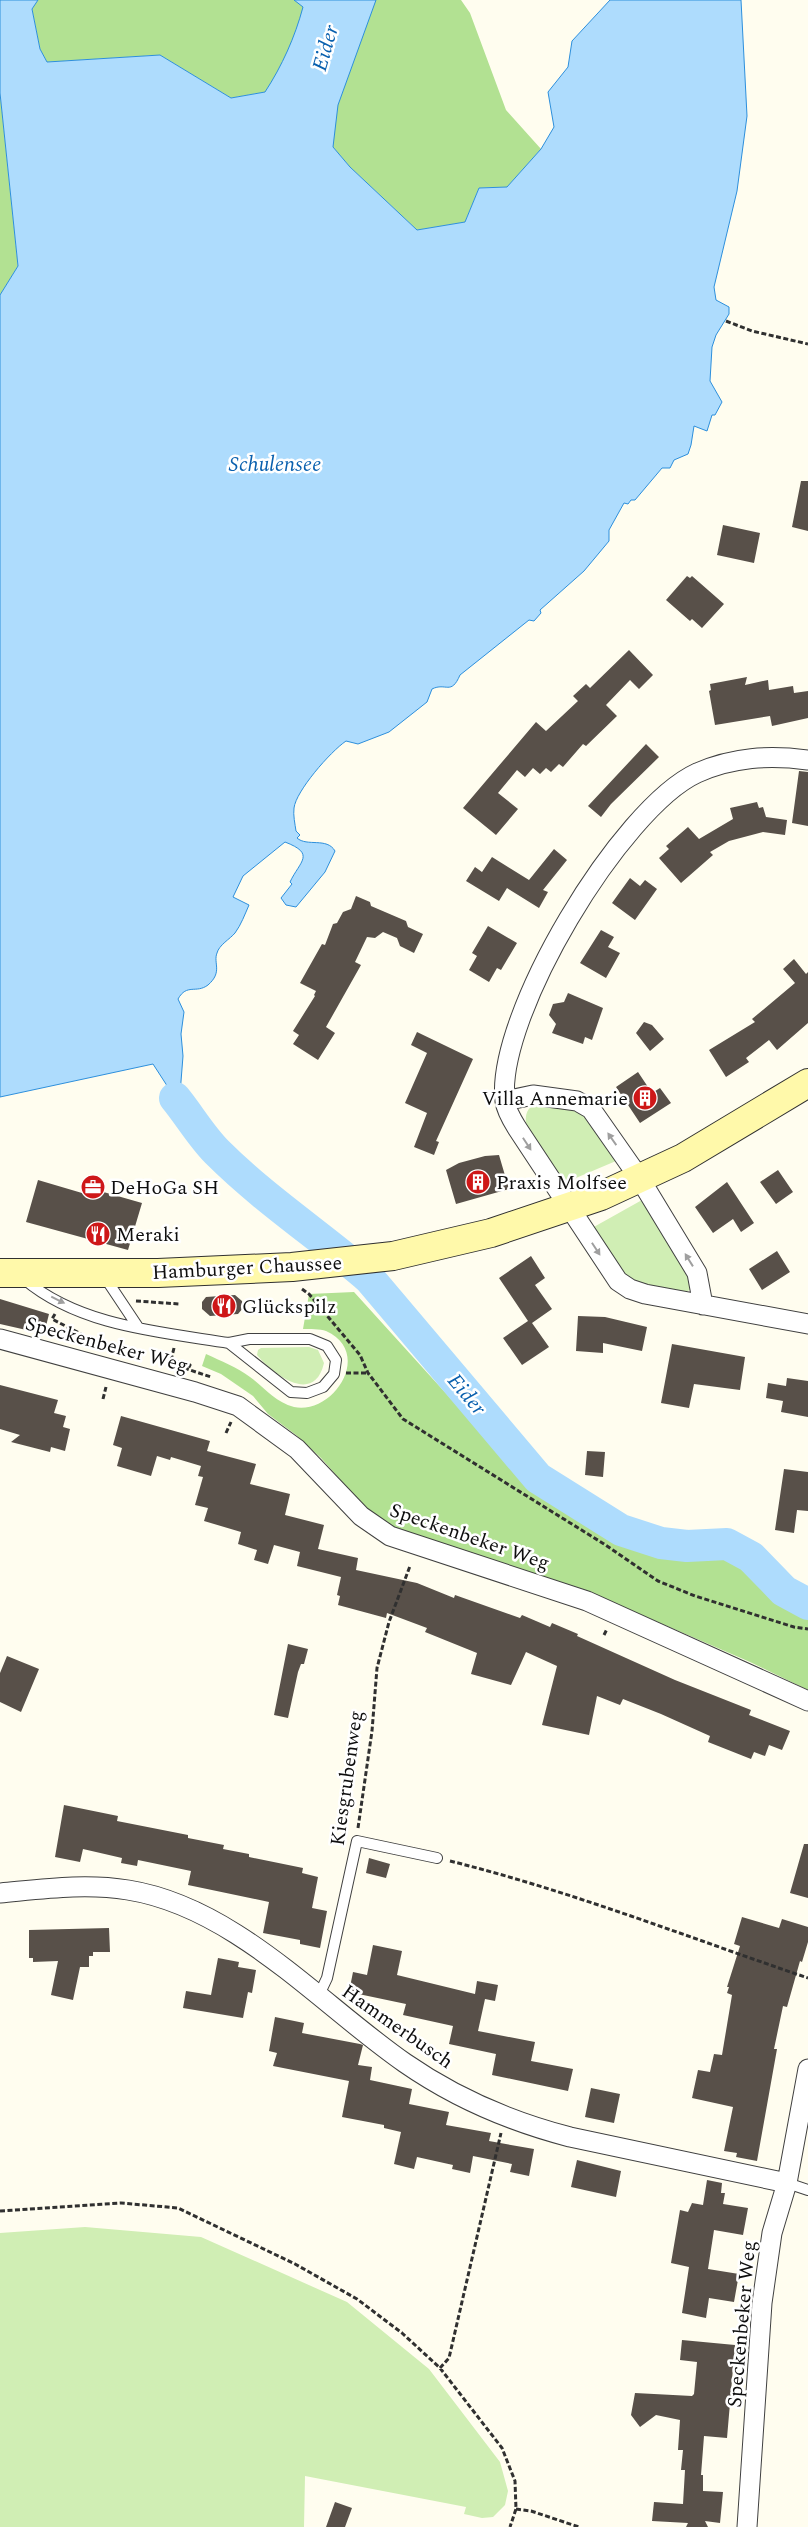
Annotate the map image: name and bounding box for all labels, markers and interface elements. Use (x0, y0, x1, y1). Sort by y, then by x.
water label: Eider (304, 21, 348, 75)
water label: Schulensee (229, 449, 321, 481)
place label: Villa Annemarie (482, 1084, 628, 1114)
building icon: Villa Annemarie (632, 1085, 658, 1111)
one-way arrow (607, 1133, 617, 1146)
one-way arrow (522, 1137, 532, 1150)
place label: Praxis Molfsee (496, 1168, 627, 1198)
building icon: Praxis Molfsee (465, 1169, 491, 1195)
place label: DeHoGa SH (110, 1173, 219, 1203)
office icon: DeHoGa SH (80, 1174, 106, 1200)
place label: Meraki (116, 1220, 180, 1250)
restaurant icon: Meraki (85, 1221, 111, 1247)
one-way arrow (591, 1242, 600, 1255)
street label: Hamburger Chaussee (151, 1248, 343, 1288)
one-way arrow (684, 1253, 694, 1266)
place label: Glückspilz (242, 1292, 337, 1322)
restaurant icon: Glückspilz (211, 1293, 237, 1319)
one-way arrow (51, 1297, 65, 1305)
street label: Speckenbeker Weg (22, 1309, 191, 1381)
water label: Eider (439, 1367, 494, 1423)
street label: Speckenbeker Weg (386, 1496, 554, 1578)
street label: Kiesgrubenweg (323, 1708, 371, 1848)
street label: Hammerbusch (335, 1977, 459, 2076)
street label: Speckenbeker Weg (720, 2239, 764, 2409)

